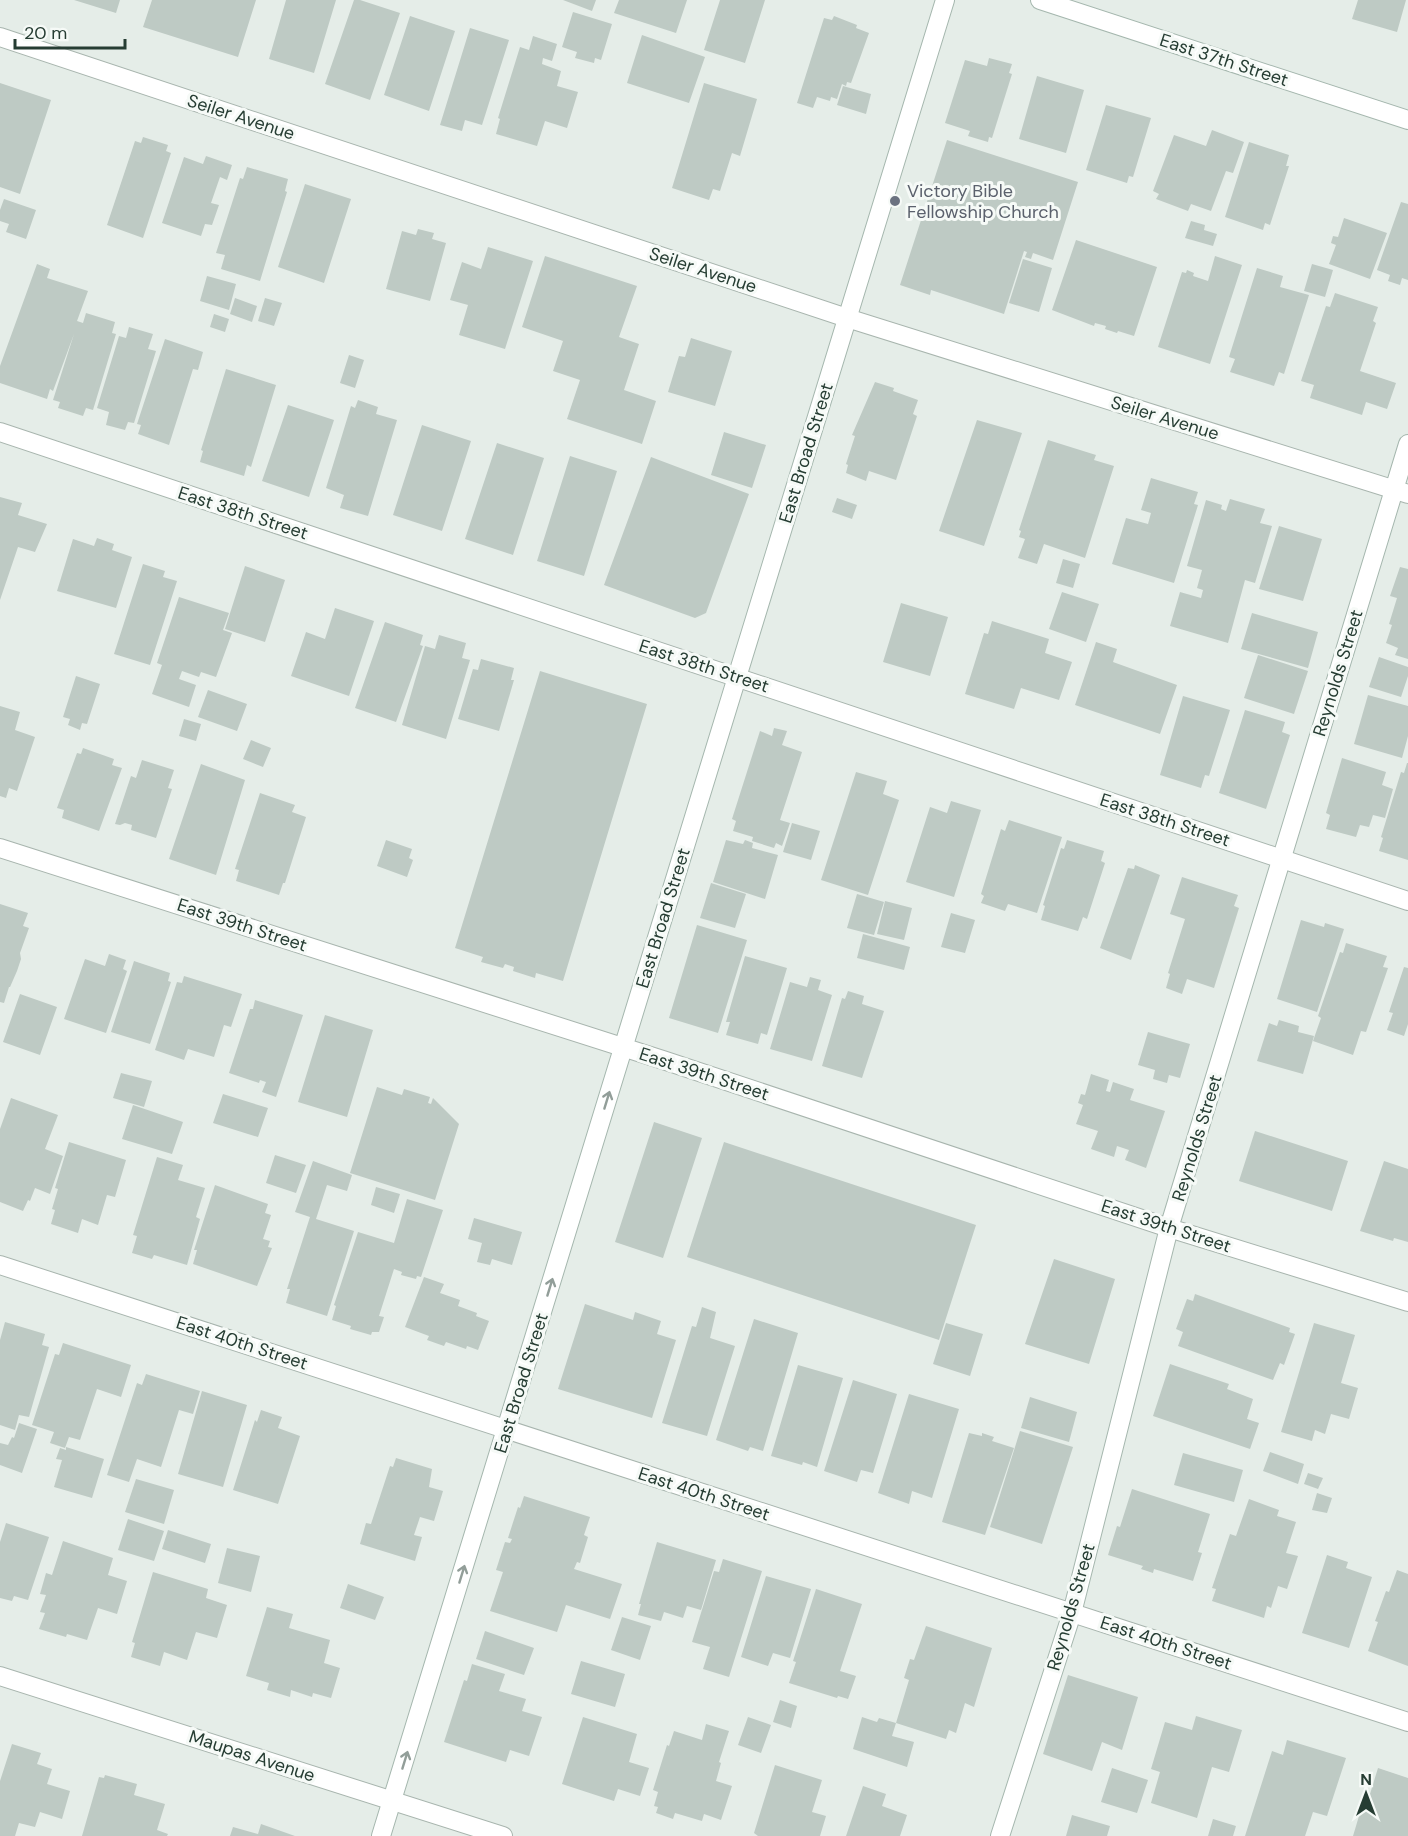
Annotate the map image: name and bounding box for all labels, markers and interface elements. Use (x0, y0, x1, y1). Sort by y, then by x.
scale bar (15, 12, 124, 50)
text: 20 m (24, 21, 67, 45)
street label: East 37th Street (1157, 28, 1291, 92)
street label: Seiler Avenue (184, 88, 298, 146)
place label: Victory Bible Fellowship Church (907, 179, 1059, 224)
marker: Victory Bible Fellowship Church (888, 194, 902, 208)
street label: Seiler Avenue (646, 241, 760, 299)
street label: East Broad Street (773, 380, 839, 526)
street label: Seiler Avenue (1108, 390, 1222, 446)
street label: East 38th Street (175, 481, 311, 545)
street label: Reynolds Street (1307, 607, 1369, 739)
street label: East 38th Street (636, 634, 772, 698)
street label: East 38th Street (1097, 788, 1233, 852)
street label: East Broad Street (630, 845, 696, 991)
street label: East 39th Street (174, 893, 310, 957)
street label: East 39th Street (636, 1042, 772, 1106)
street label: Reynolds Street (1166, 1072, 1228, 1204)
one-way arrow (602, 1091, 613, 1110)
street label: East 39th Street (1098, 1194, 1234, 1258)
one-way arrow (545, 1278, 556, 1297)
street label: East 40th Street (173, 1310, 311, 1376)
street label: East Broad Street (488, 1310, 554, 1456)
street label: East 40th Street (635, 1461, 773, 1527)
street label: Reynolds Street (1041, 1541, 1101, 1673)
one-way arrow (457, 1565, 468, 1584)
street label: East 40th Street (1097, 1610, 1235, 1676)
street label: Maupas Avenue (186, 1724, 318, 1788)
one-way arrow (400, 1751, 411, 1770)
north arrow (1336, 1764, 1396, 1824)
text: N (1360, 1769, 1372, 1790)

